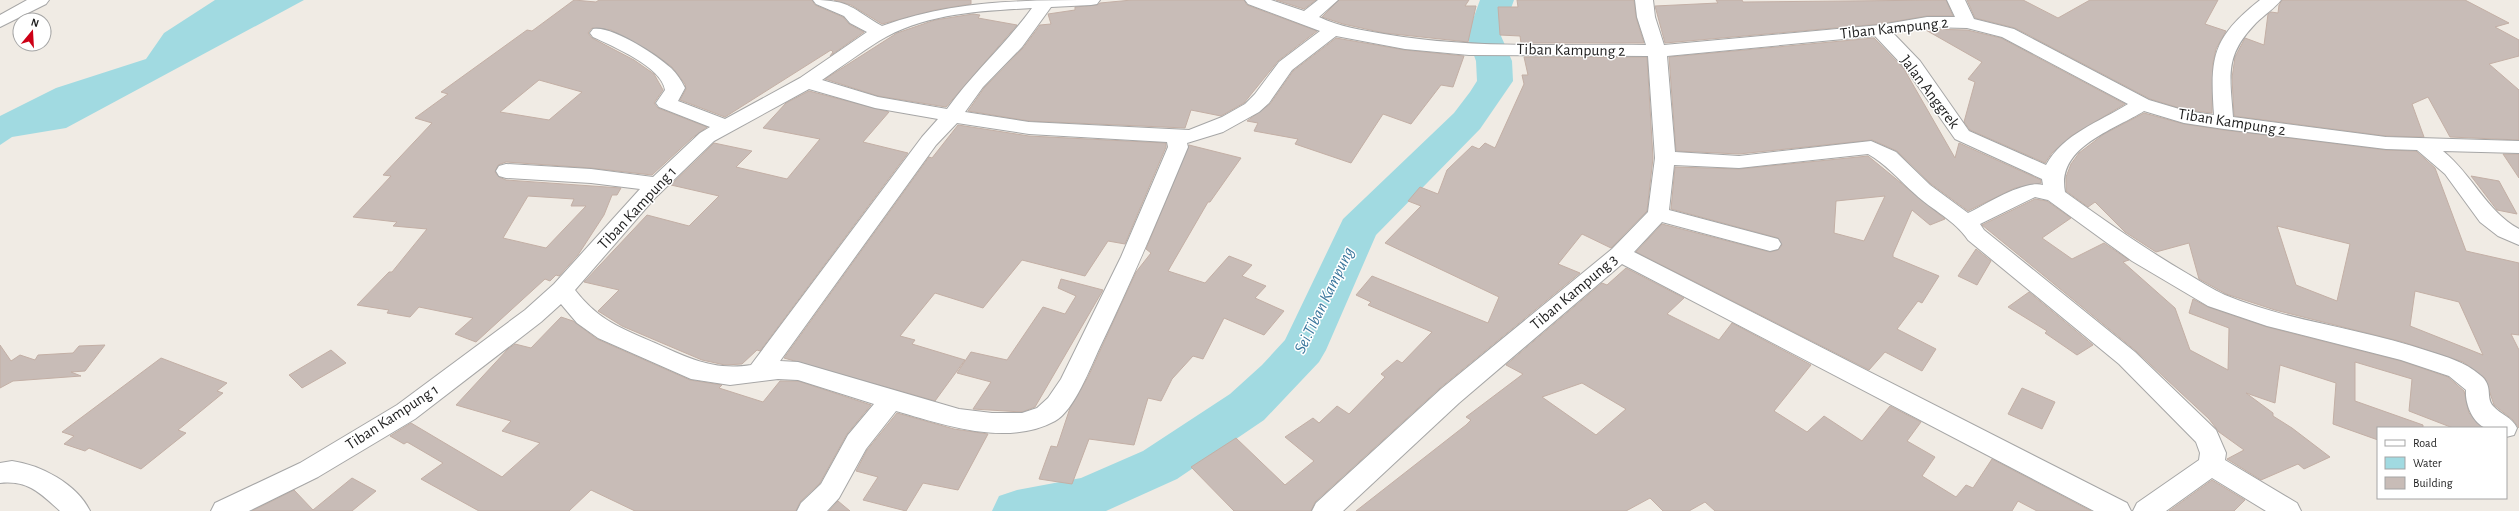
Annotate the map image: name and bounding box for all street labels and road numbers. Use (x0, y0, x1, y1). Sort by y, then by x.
street label: Tiban Kampung 2 (1839, 14, 1949, 42)
street label: Tiban Kampung 2 (1516, 41, 1626, 59)
street label: Jalan Anggrek (1897, 52, 1963, 132)
street label: Tiban Kampung 2 (2177, 106, 2287, 138)
street label: Tiban Kampung 1 (595, 163, 679, 253)
street label: Tiban Kampung 3 (1527, 251, 1621, 333)
street label: Tiban Kampung 1 (343, 381, 441, 453)

